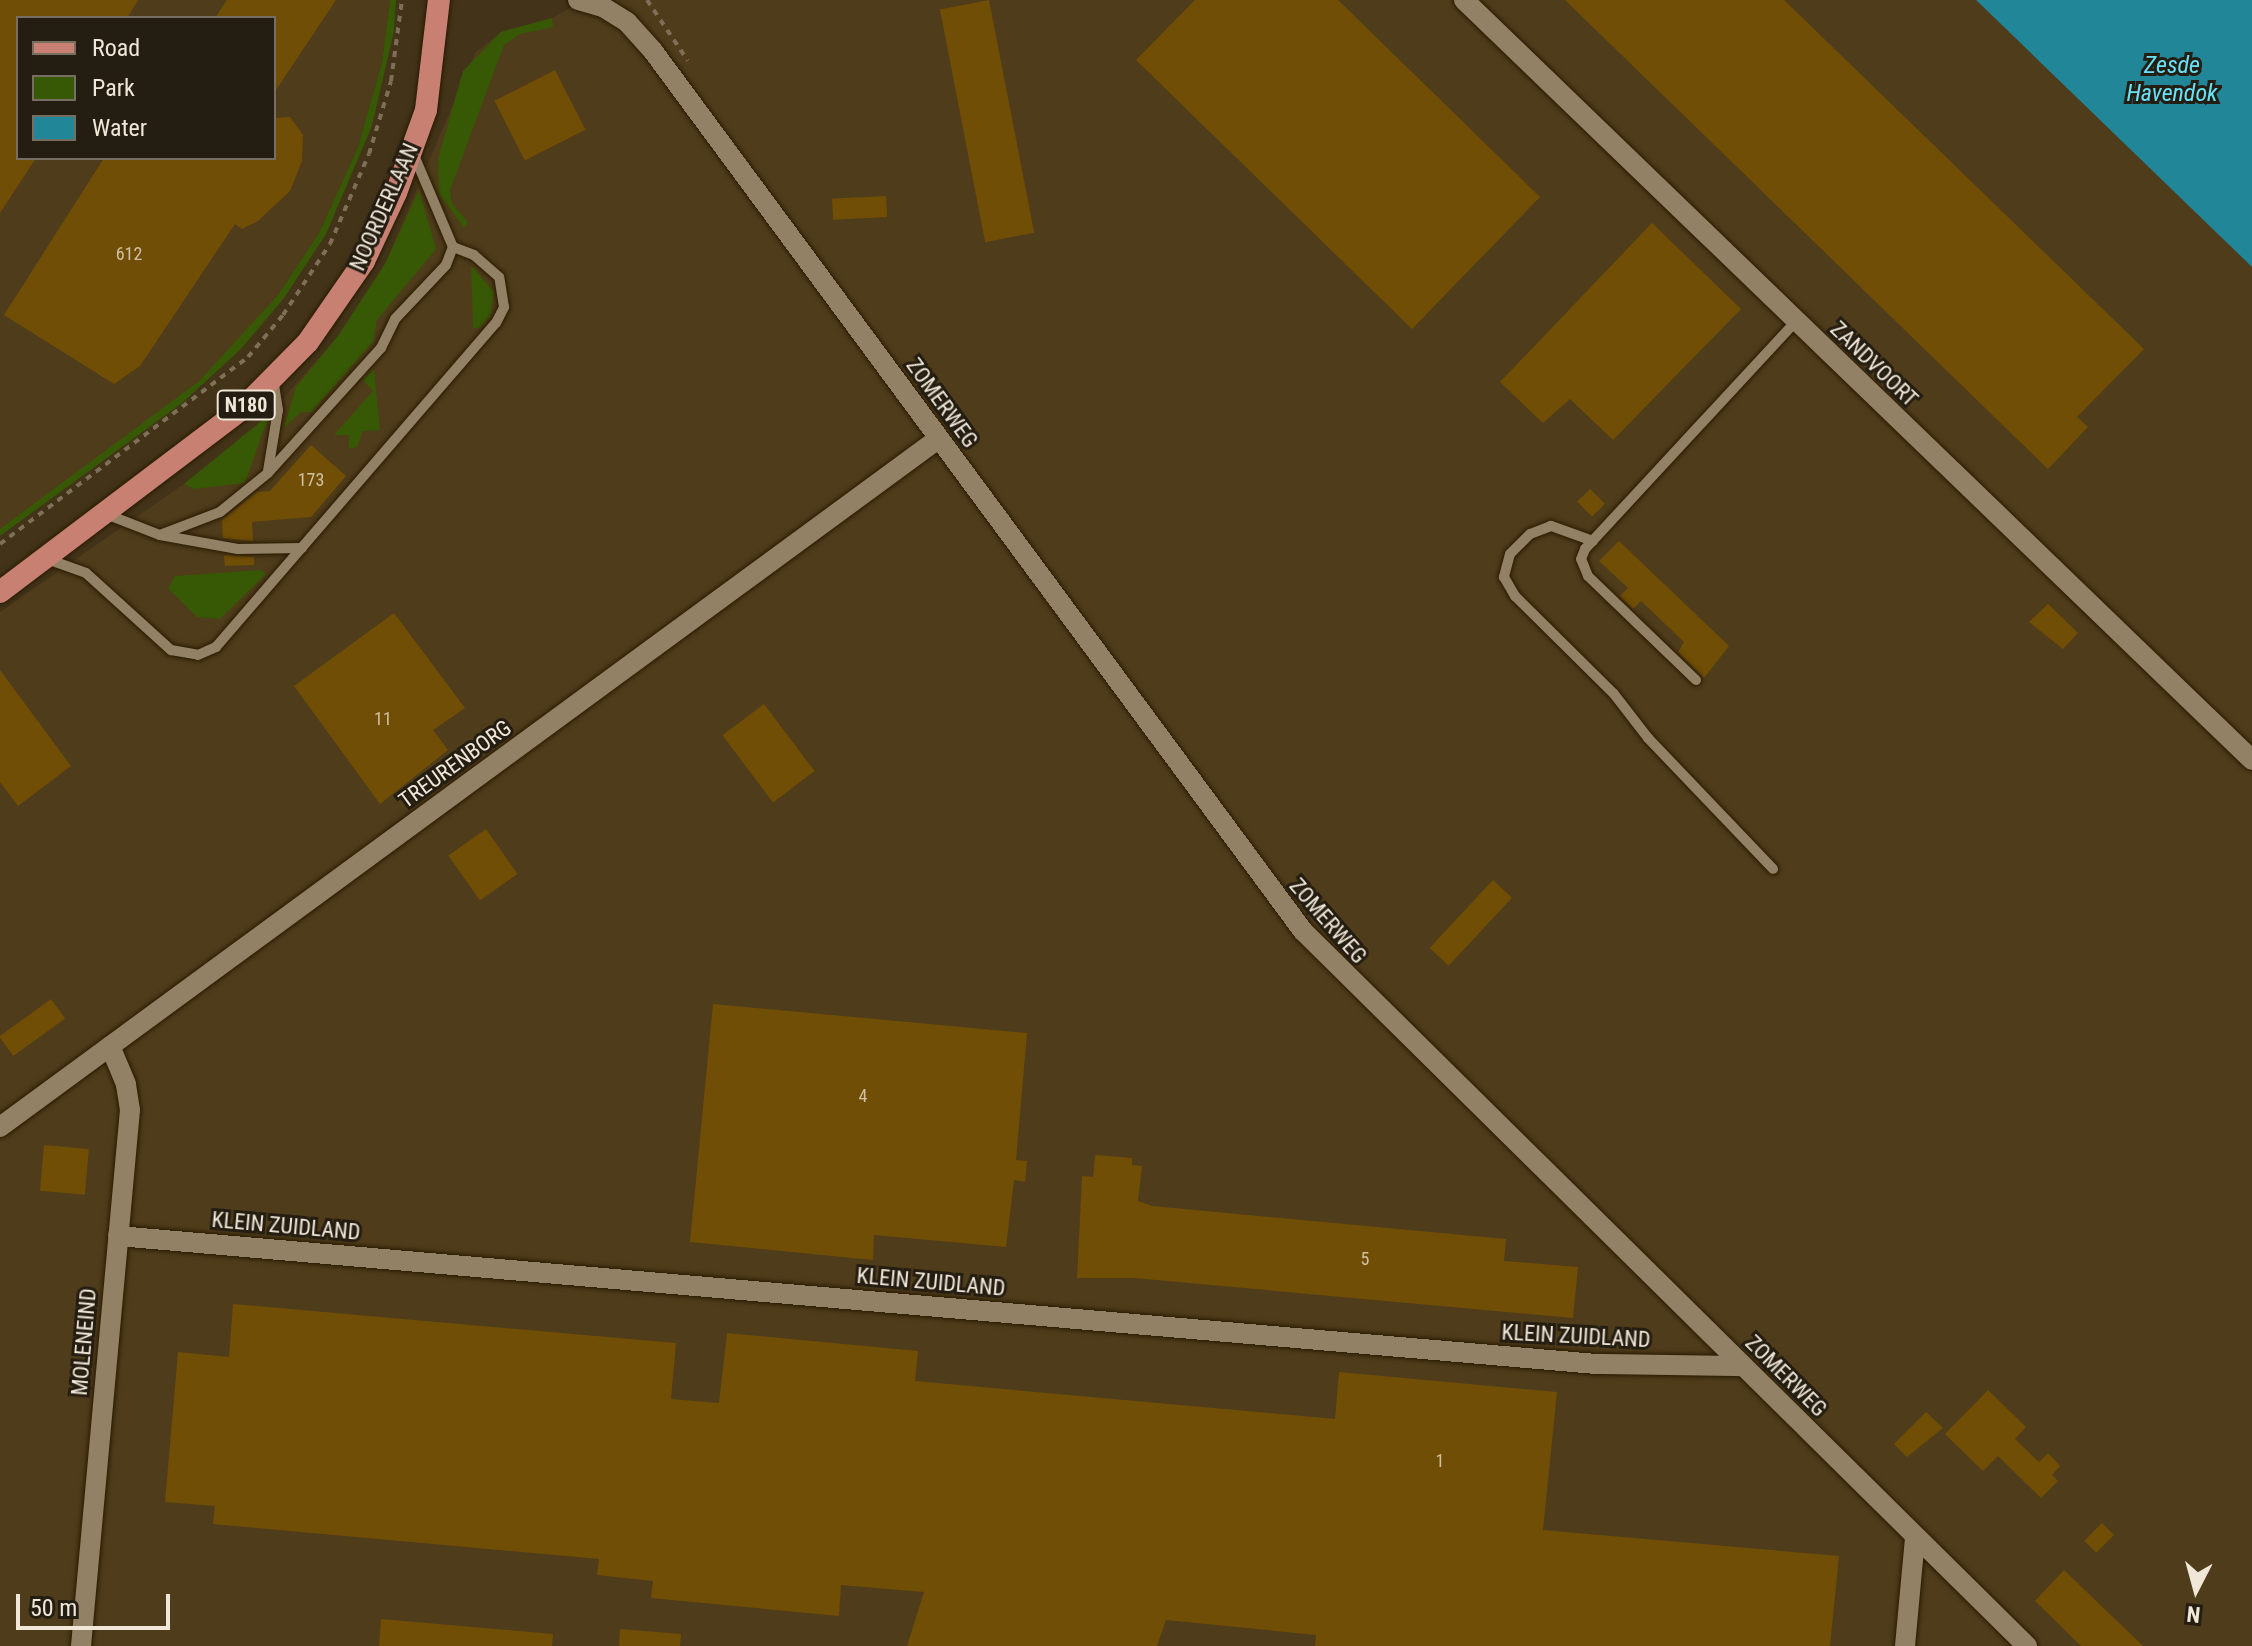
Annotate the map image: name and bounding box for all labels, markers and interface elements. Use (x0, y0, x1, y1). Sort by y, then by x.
legend (16, 16, 276, 160)
text: Road (92, 34, 140, 62)
water label: Zesde Havendok (2126, 52, 2218, 108)
text: Park (92, 74, 135, 102)
text: Water (92, 114, 147, 142)
street label: NOORDERLAAN (344, 139, 424, 275)
house number: 612 (116, 243, 142, 265)
street label: ZANDVOORT (1825, 316, 1923, 412)
street label: ZOMERWEG (901, 353, 983, 453)
road number: N180 (216, 389, 276, 421)
house number: 173 (298, 469, 324, 491)
house number: 11 (374, 708, 392, 730)
street label: TREURENBORG (394, 714, 516, 814)
street label: ZOMERWEG (1284, 873, 1372, 969)
house number: 4 (859, 1085, 867, 1107)
street label: KLEIN ZUIDLAND (211, 1206, 361, 1246)
house number: 5 (1361, 1248, 1369, 1270)
street label: KLEIN ZUIDLAND (856, 1262, 1006, 1302)
street label: MOLENEIND (66, 1287, 102, 1397)
street label: KLEIN ZUIDLAND (1501, 1319, 1651, 1353)
street label: ZOMERWEG (1740, 1330, 1832, 1422)
house number: 1 (1436, 1450, 1444, 1472)
north arrow (2156, 1550, 2236, 1630)
scale bar (20, 1578, 174, 1628)
text: 50 m (30, 1594, 77, 1622)
text: N (2185, 1601, 2201, 1628)

